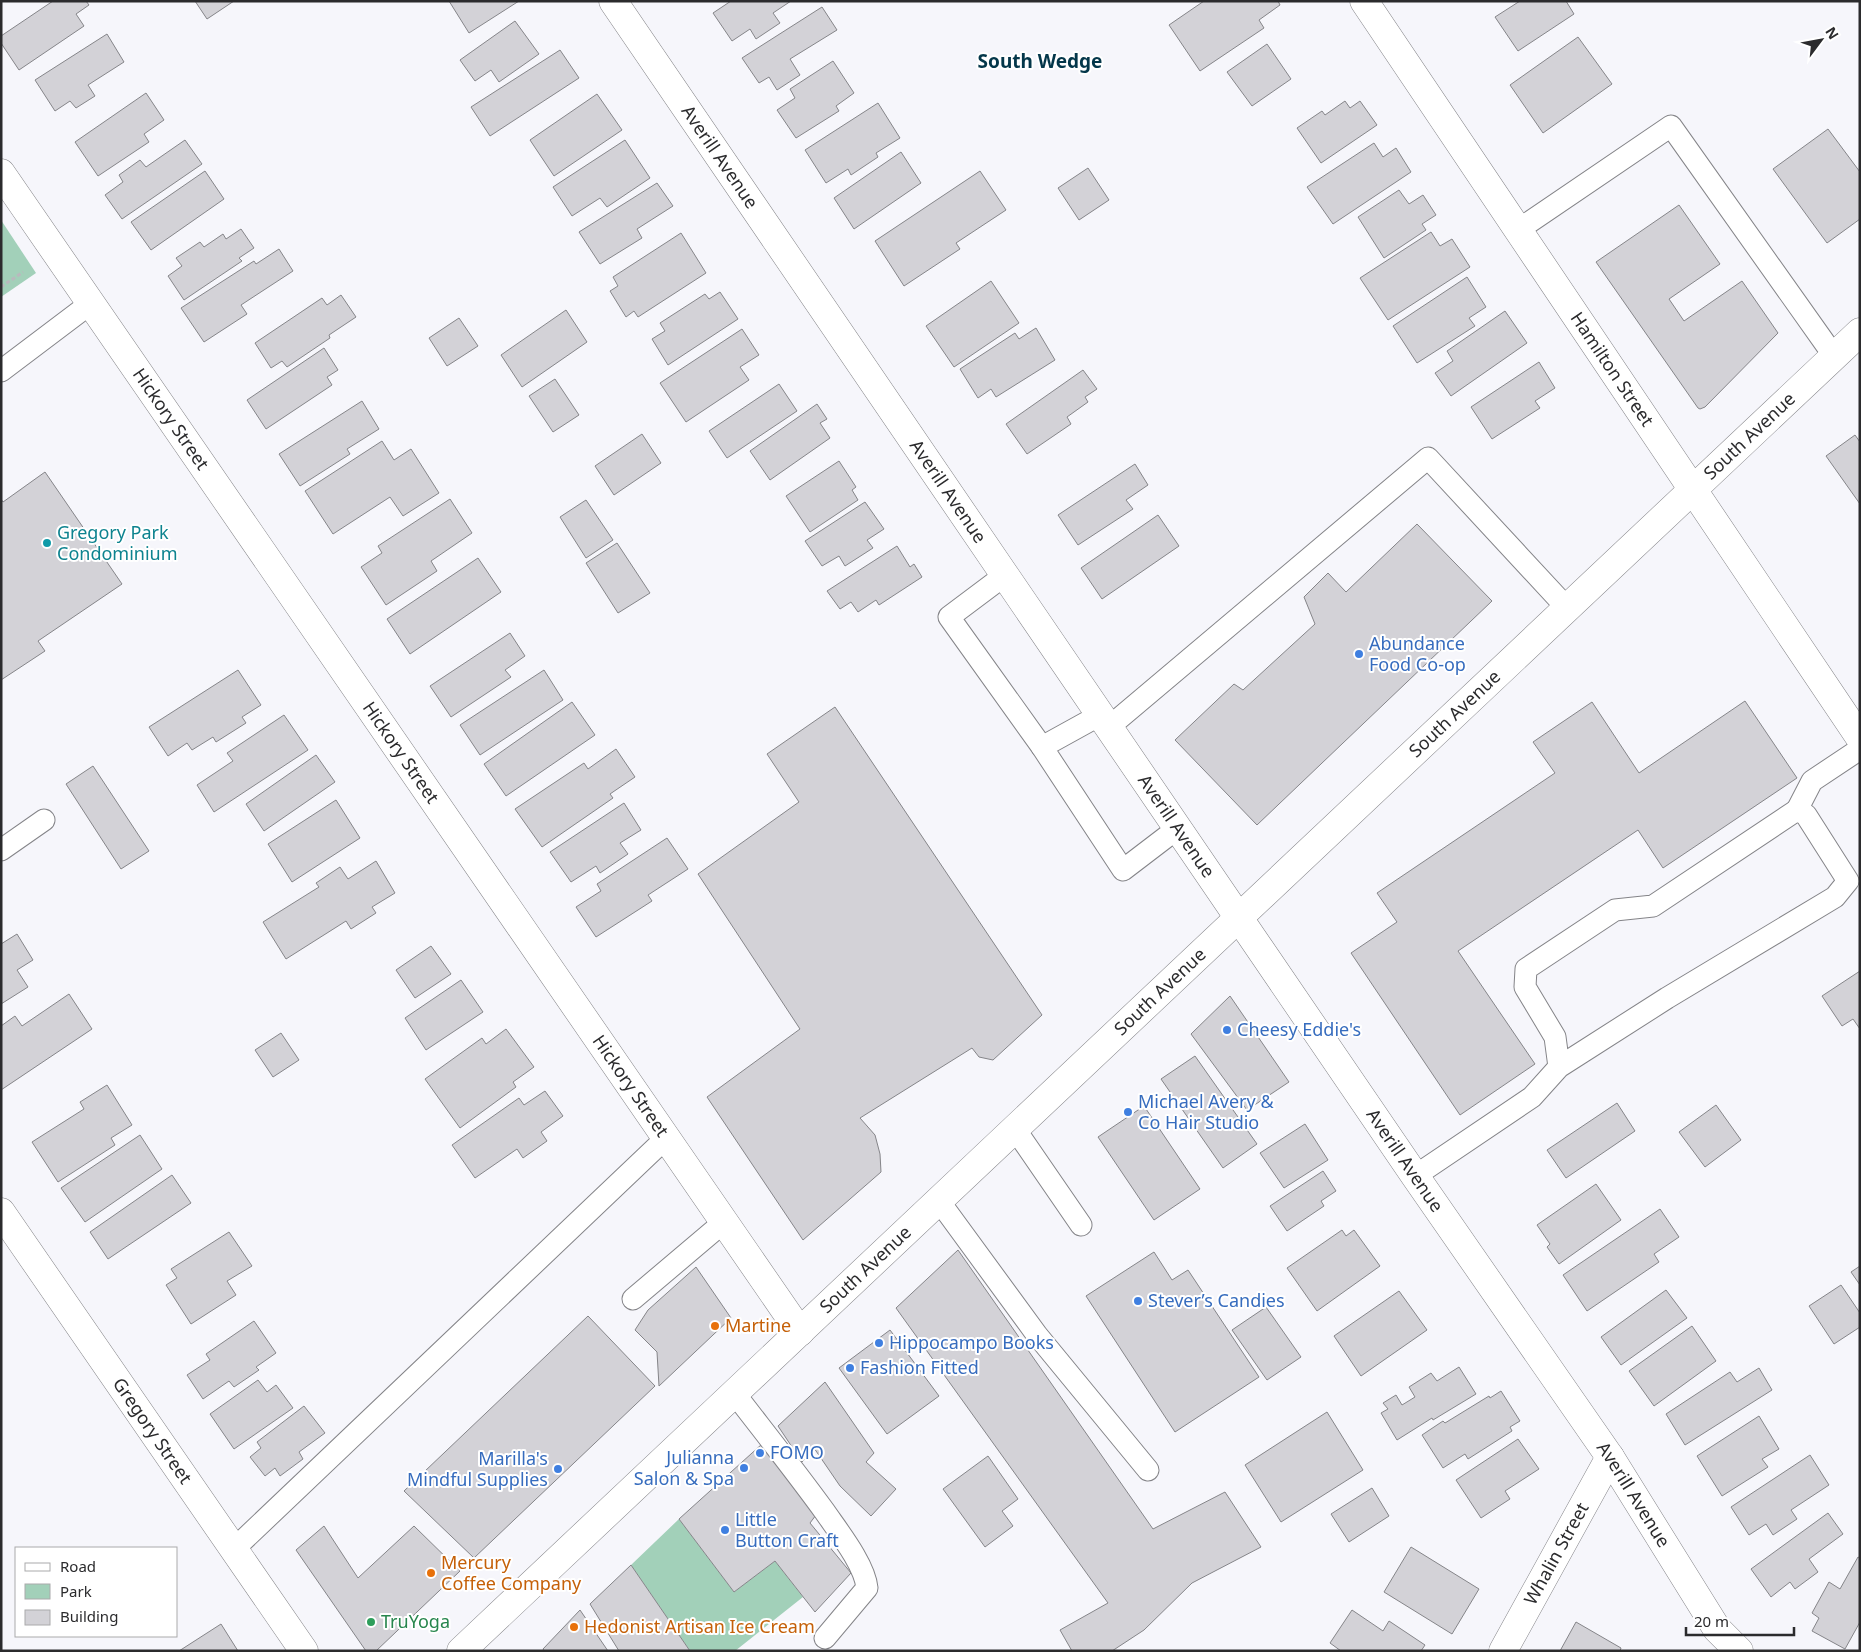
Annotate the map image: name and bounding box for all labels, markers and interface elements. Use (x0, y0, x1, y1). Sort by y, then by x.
north arrow (1796, 15, 1846, 65)
text: N (1821, 23, 1844, 43)
district label: South Wedge (978, 48, 1102, 74)
street label: Averill Avenue (677, 100, 764, 213)
street label: Hamilton Street (1566, 307, 1660, 431)
street label: Hickory Street (128, 363, 215, 475)
street label: South Avenue (1698, 386, 1800, 484)
street label: Averill Avenue (905, 435, 992, 547)
place label: Gregory Park Condominium (57, 520, 178, 565)
marker: Gregory Park Condominium (41, 537, 53, 549)
place label: Abundance Food Co-op (1369, 631, 1466, 676)
marker: Abundance Food Co-op (1353, 648, 1365, 660)
street label: South Avenue (1403, 664, 1505, 762)
street label: Hickory Street (358, 696, 445, 808)
street label: Averill Avenue (1133, 769, 1221, 882)
street label: South Avenue (1109, 942, 1211, 1040)
place label: Cheesy Eddie's (1237, 1017, 1361, 1041)
marker: Cheesy Eddie's (1221, 1024, 1233, 1036)
street label: Hickory Street (588, 1030, 675, 1142)
place label: Michael Avery & Co Hair Studio (1138, 1089, 1274, 1134)
street label: Averill Avenue (1362, 1104, 1449, 1216)
marker: Michael Avery & Co Hair Studio (1122, 1106, 1134, 1118)
street label: South Avenue (814, 1220, 916, 1318)
place label: Stever’s Candies (1148, 1288, 1285, 1312)
marker: Stever’s Candies (1132, 1295, 1144, 1307)
place label: Martine (725, 1313, 791, 1337)
marker: Martine (709, 1320, 721, 1332)
place label: Hippocampo Books (889, 1330, 1054, 1354)
marker: Hippocampo Books (873, 1337, 885, 1349)
place label: Fashion Fitted (860, 1355, 979, 1379)
marker: Fashion Fitted (844, 1362, 856, 1374)
street label: Gregory Street (108, 1373, 198, 1489)
street label: Averill Avenue (1592, 1437, 1676, 1551)
place label: FOMO (770, 1440, 824, 1464)
place label: Julianna Salon & Spa (634, 1445, 734, 1490)
place label: Marilla's Mindful Supplies (407, 1446, 548, 1491)
marker: FOMO (754, 1447, 766, 1459)
marker: Julianna Salon & Spa (738, 1462, 750, 1474)
marker: Marilla's Mindful Supplies (552, 1463, 564, 1475)
street label: Whalin Street (1518, 1497, 1594, 1609)
place label: Little Button Craft (735, 1507, 839, 1552)
marker: Little Button Craft (719, 1524, 731, 1536)
legend (15, 1547, 178, 1637)
place label: Mercury Coffee Company (441, 1550, 582, 1595)
text: Road (60, 1556, 96, 1576)
marker: Mercury Coffee Company (425, 1567, 437, 1579)
text: Park (60, 1581, 92, 1601)
scale bar (1686, 1604, 1794, 1636)
text: Building (60, 1606, 118, 1626)
place label: TruYoga (381, 1609, 450, 1633)
text: 20 m (1694, 1611, 1729, 1631)
place label: Hedonist Artisan Ice Cream (584, 1614, 815, 1638)
marker: TruYoga (365, 1616, 377, 1628)
marker: Hedonist Artisan Ice Cream (568, 1621, 580, 1633)

